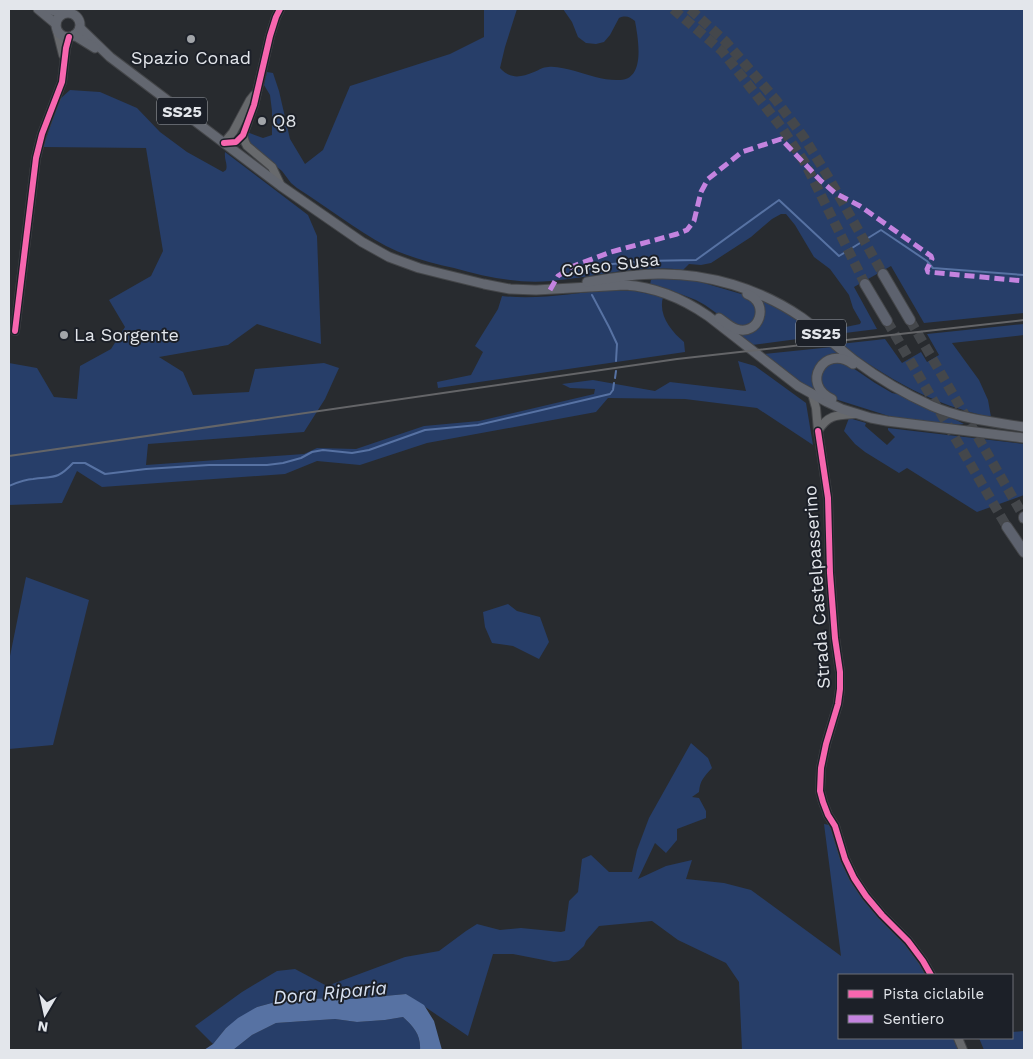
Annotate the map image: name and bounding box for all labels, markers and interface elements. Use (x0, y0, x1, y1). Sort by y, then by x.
marker: Spazio Conad (185, 33, 197, 45)
place label: Spazio Conad (131, 47, 251, 68)
road number: SS25 (157, 98, 207, 124)
place label: Q8 (272, 110, 297, 131)
marker: Q8 (256, 115, 268, 127)
street label: Corso Susa (560, 248, 660, 281)
road number: SS25 (796, 319, 846, 346)
place label: La Sorgente (74, 324, 179, 345)
marker: La Sorgente (58, 329, 70, 341)
street label: Strada Castelpasserino (799, 485, 834, 689)
legend (838, 974, 1013, 1039)
water label: Dora Riparia (272, 976, 388, 1009)
text: Pista ciclabile (883, 985, 984, 1003)
north arrow (20, 989, 70, 1039)
text: Sentiero (883, 1010, 944, 1028)
text: N (37, 1018, 49, 1036)

